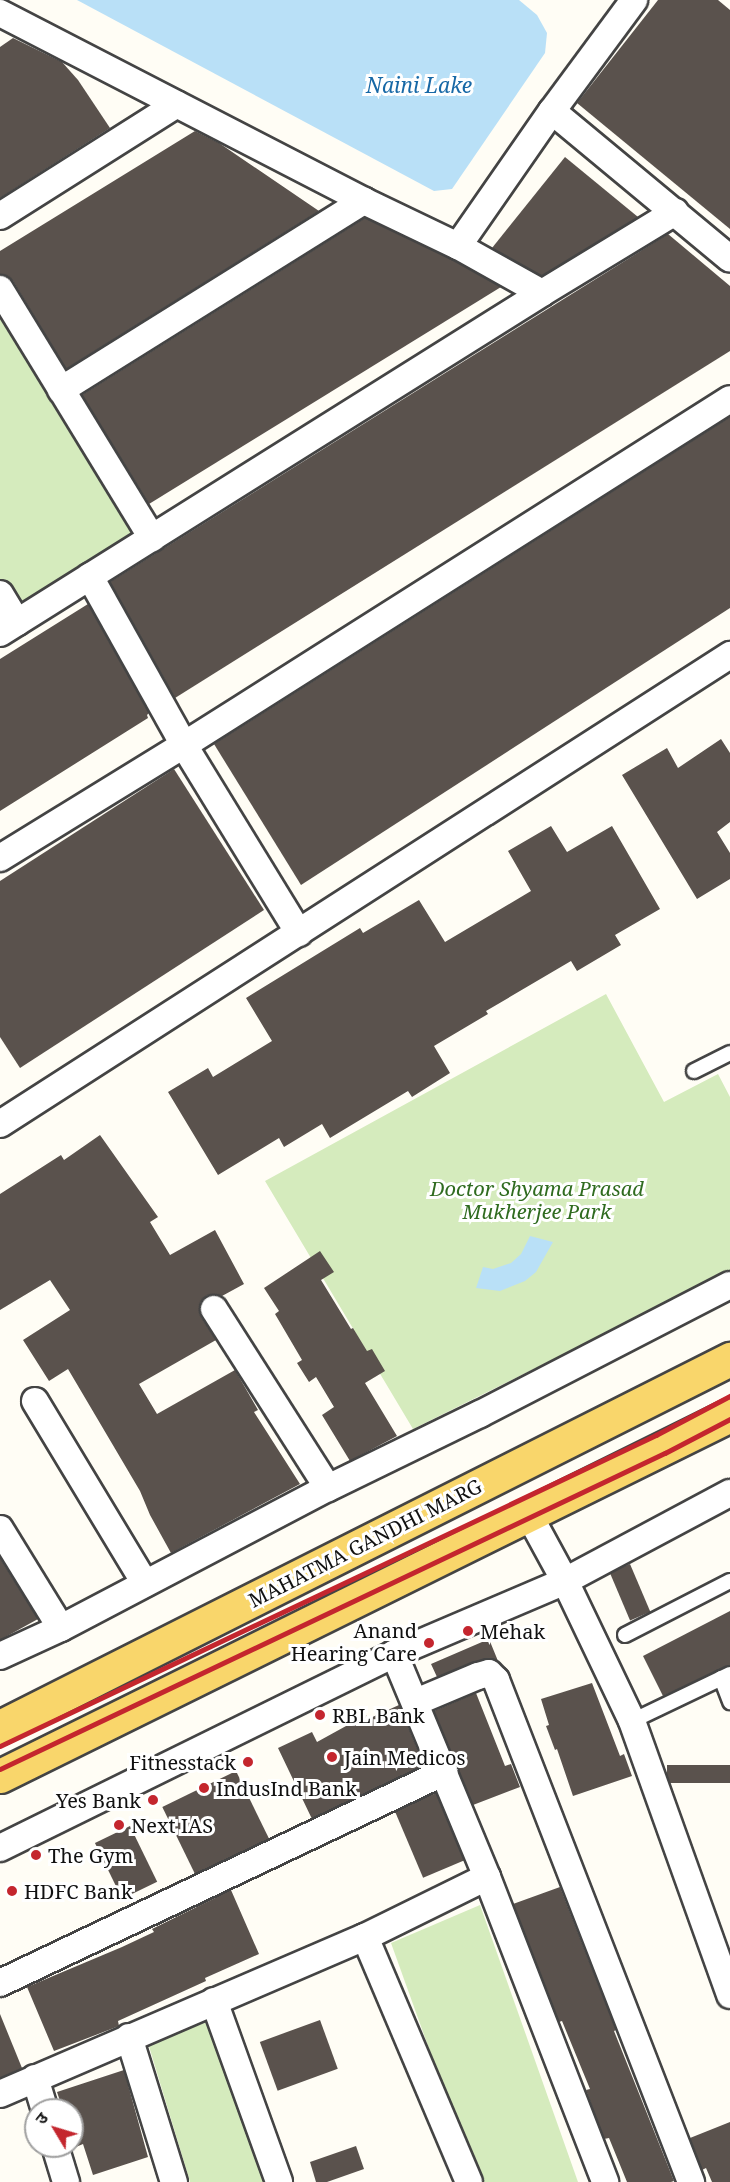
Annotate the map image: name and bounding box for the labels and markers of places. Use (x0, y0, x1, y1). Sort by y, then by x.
place label: Anand Hearing Care (291, 1619, 417, 1666)
place label: Mehak (480, 1619, 545, 1643)
marker: Mehak (461, 1624, 475, 1638)
marker: Anand Hearing Care (422, 1636, 436, 1650)
place label: RBL Bank (332, 1703, 425, 1727)
marker: RBL Bank (313, 1708, 327, 1722)
place label: Jain Medicos (344, 1745, 465, 1769)
place label: Fitnesstack (129, 1750, 236, 1774)
marker: Jain Medicos (325, 1750, 339, 1764)
marker: Fitnesstack (241, 1755, 255, 1769)
place label: IndusInd Bank (216, 1776, 357, 1800)
marker: IndusInd Bank (197, 1781, 211, 1795)
place label: Yes Bank (56, 1788, 141, 1812)
marker: Yes Bank (146, 1793, 160, 1807)
place label: Next IAS (131, 1813, 213, 1837)
marker: Next IAS (112, 1818, 126, 1832)
place label: The Gym (48, 1843, 133, 1867)
marker: The Gym (29, 1848, 43, 1862)
place label: HDFC Bank (24, 1879, 133, 1903)
marker: HDFC Bank (5, 1884, 19, 1898)

